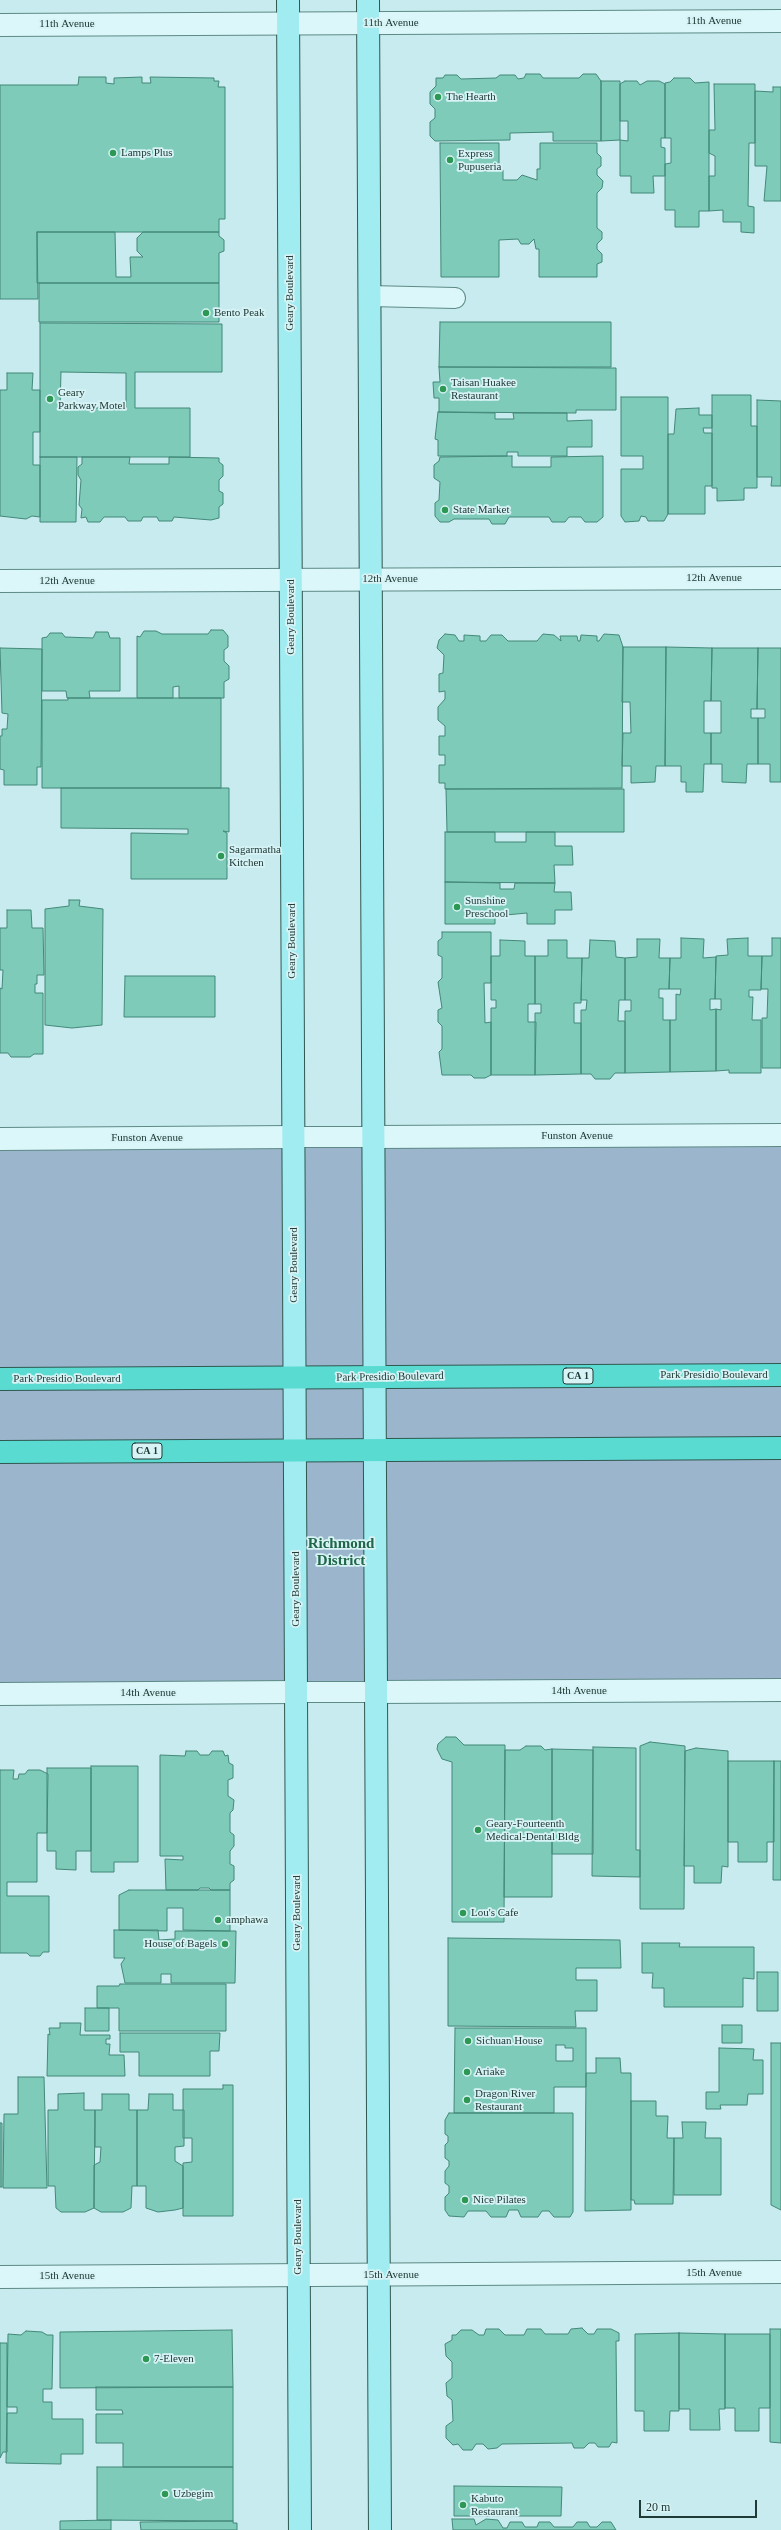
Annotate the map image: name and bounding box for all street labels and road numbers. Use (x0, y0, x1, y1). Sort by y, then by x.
street label: 11th Avenue (686, 14, 742, 28)
street label: 11th Avenue (363, 16, 419, 30)
street label: 11th Avenue (39, 17, 95, 31)
street label: Geary Boulevard (283, 255, 297, 331)
street label: 12th Avenue (686, 571, 742, 585)
street label: 12th Avenue (362, 572, 418, 586)
street label: 12th Avenue (39, 574, 95, 588)
street label: Geary Boulevard (284, 579, 298, 655)
street label: Geary Boulevard (285, 903, 299, 979)
street label: Funston Avenue (541, 1129, 613, 1143)
street label: Funston Avenue (111, 1131, 183, 1145)
street label: Geary Boulevard (287, 1227, 301, 1303)
road number: CA 1 (563, 1368, 593, 1384)
street label: Park Presidio Boulevard (660, 1368, 768, 1382)
street label: Park Presidio Boulevard (336, 1369, 444, 1385)
street label: Park Presidio Boulevard (13, 1372, 121, 1386)
road number: CA 1 (132, 1443, 162, 1459)
street label: Geary Boulevard (289, 1551, 303, 1627)
street label: 14th Avenue (551, 1684, 607, 1698)
street label: 14th Avenue (120, 1686, 176, 1700)
street label: Geary Boulevard (290, 1875, 304, 1951)
street label: Geary Boulevard (291, 2199, 305, 2275)
street label: 15th Avenue (686, 2266, 742, 2280)
street label: 15th Avenue (363, 2268, 419, 2282)
street label: 15th Avenue (39, 2269, 95, 2283)

